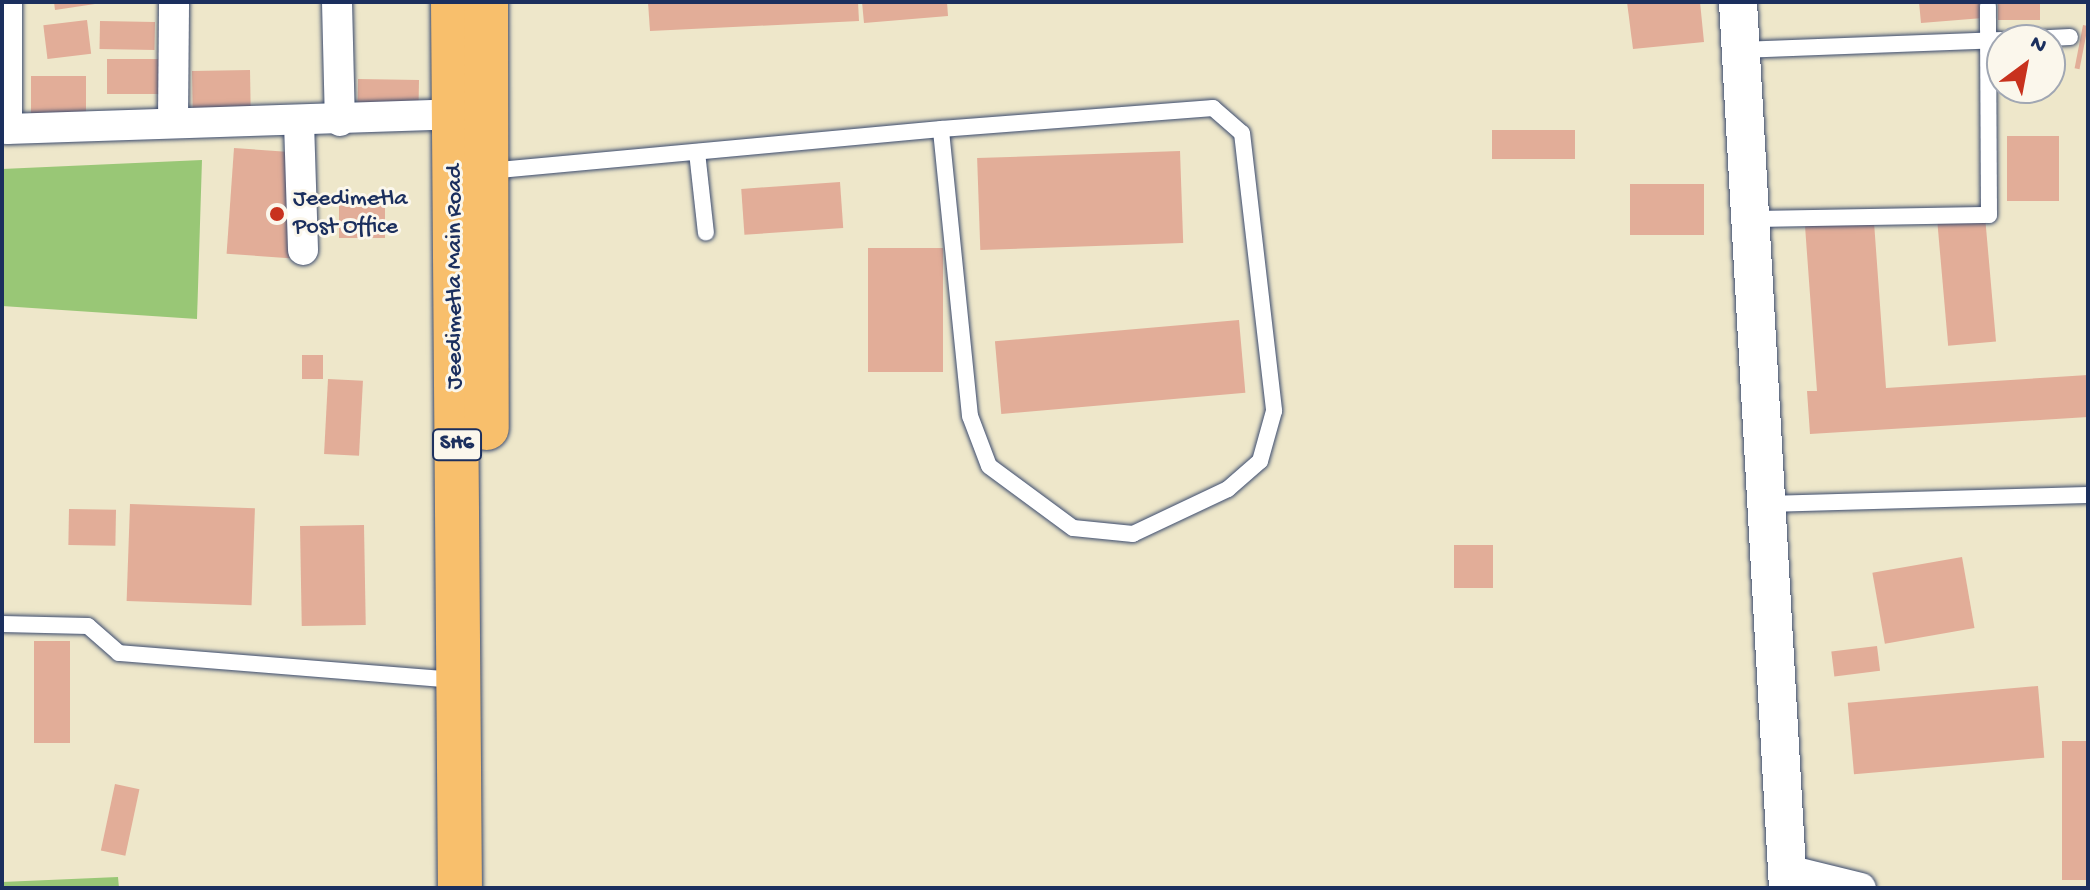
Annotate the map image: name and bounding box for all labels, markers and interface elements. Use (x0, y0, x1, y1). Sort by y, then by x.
north arrow (1986, 24, 2066, 104)
text: N (2025, 31, 2051, 60)
street label: Jeedimetla Main Road (442, 165, 470, 389)
place label: Jeedimetla Post Office (293, 186, 408, 242)
marker: Jeedimetla Post Office (268, 205, 286, 223)
road number: SH6 (431, 427, 483, 463)

